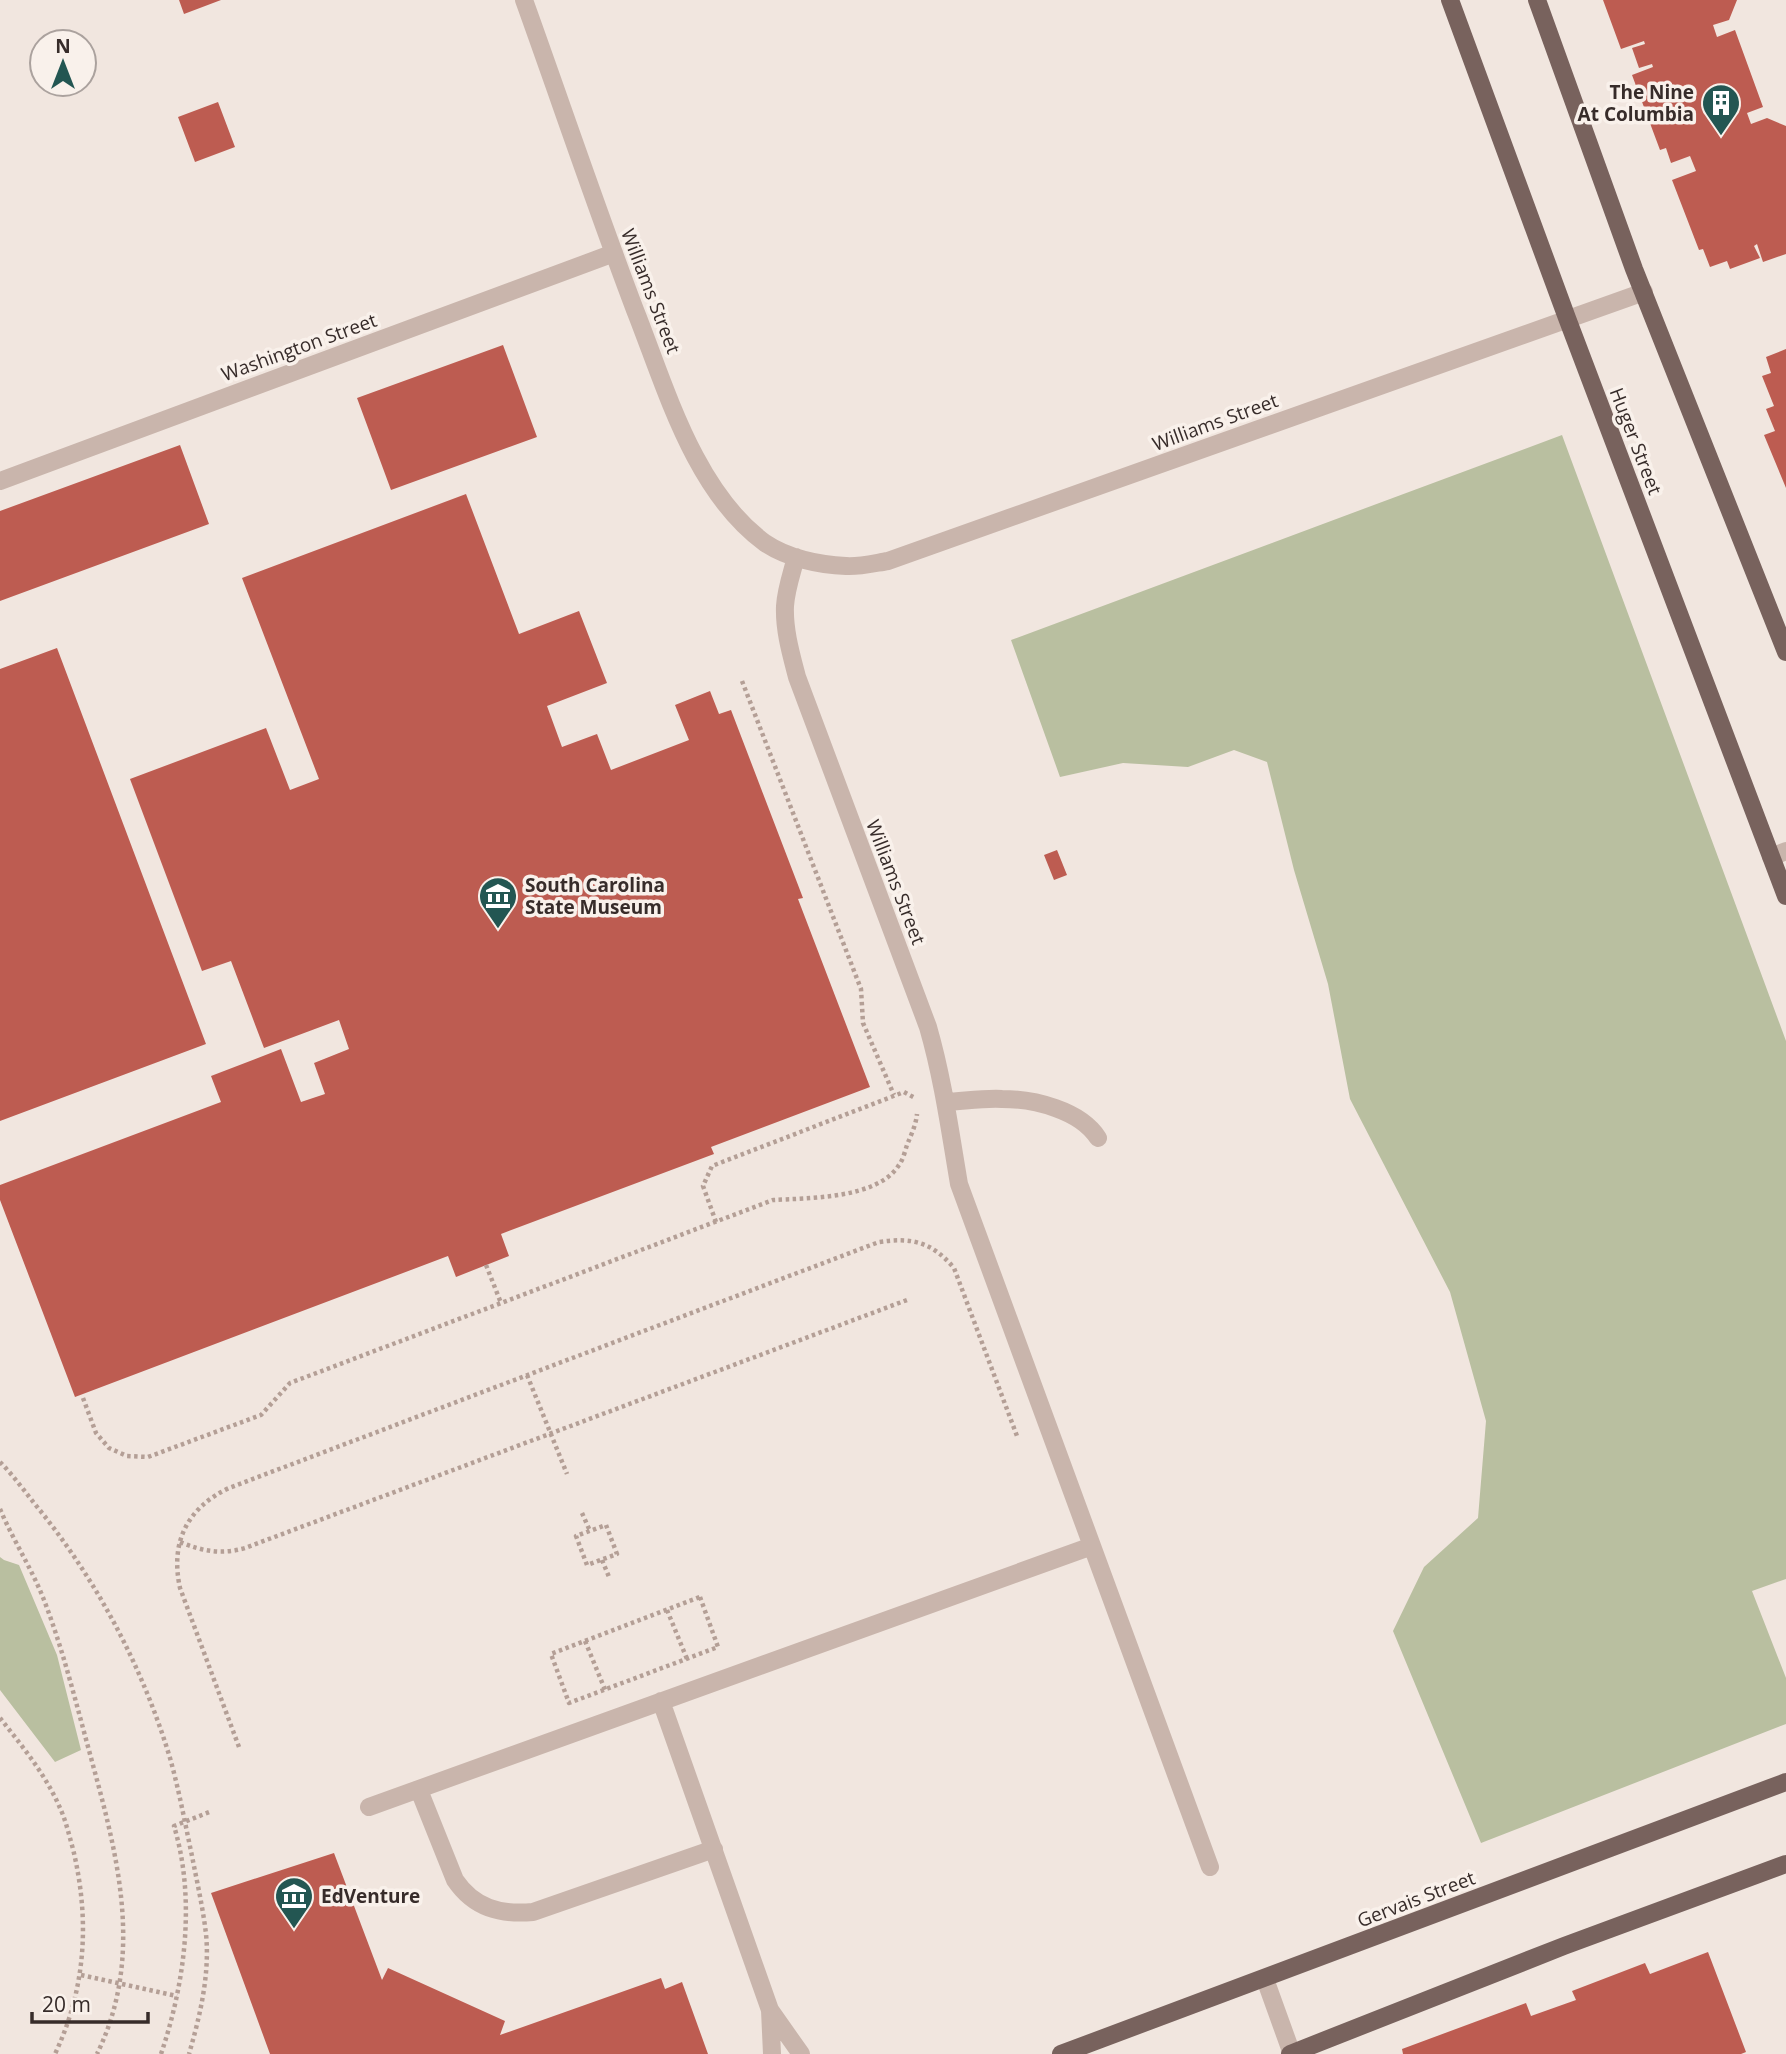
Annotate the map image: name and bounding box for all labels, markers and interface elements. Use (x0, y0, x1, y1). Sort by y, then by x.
north arrow (28, 28, 98, 98)
text: N (55, 33, 71, 59)
place label: The Nine At Columbia (1578, 79, 1694, 127)
building icon: The Nine At Columbia (1700, 82, 1742, 137)
street label: Williams Street (615, 225, 687, 357)
street label: Washington Street (218, 307, 380, 387)
street label: Huger Street (1604, 384, 1668, 498)
street label: Williams Street (1149, 387, 1282, 457)
street label: Williams Street (860, 816, 932, 948)
place label: South Carolina State Museum (525, 872, 665, 920)
museum icon: South Carolina State Museum (477, 875, 519, 930)
street label: Gervais Street (1353, 1865, 1479, 1933)
museum icon: EdVenture (273, 1875, 315, 1930)
place label: EdVenture (321, 1883, 420, 1909)
scale bar (32, 1980, 147, 2024)
text: 20 m (42, 1990, 91, 2018)

